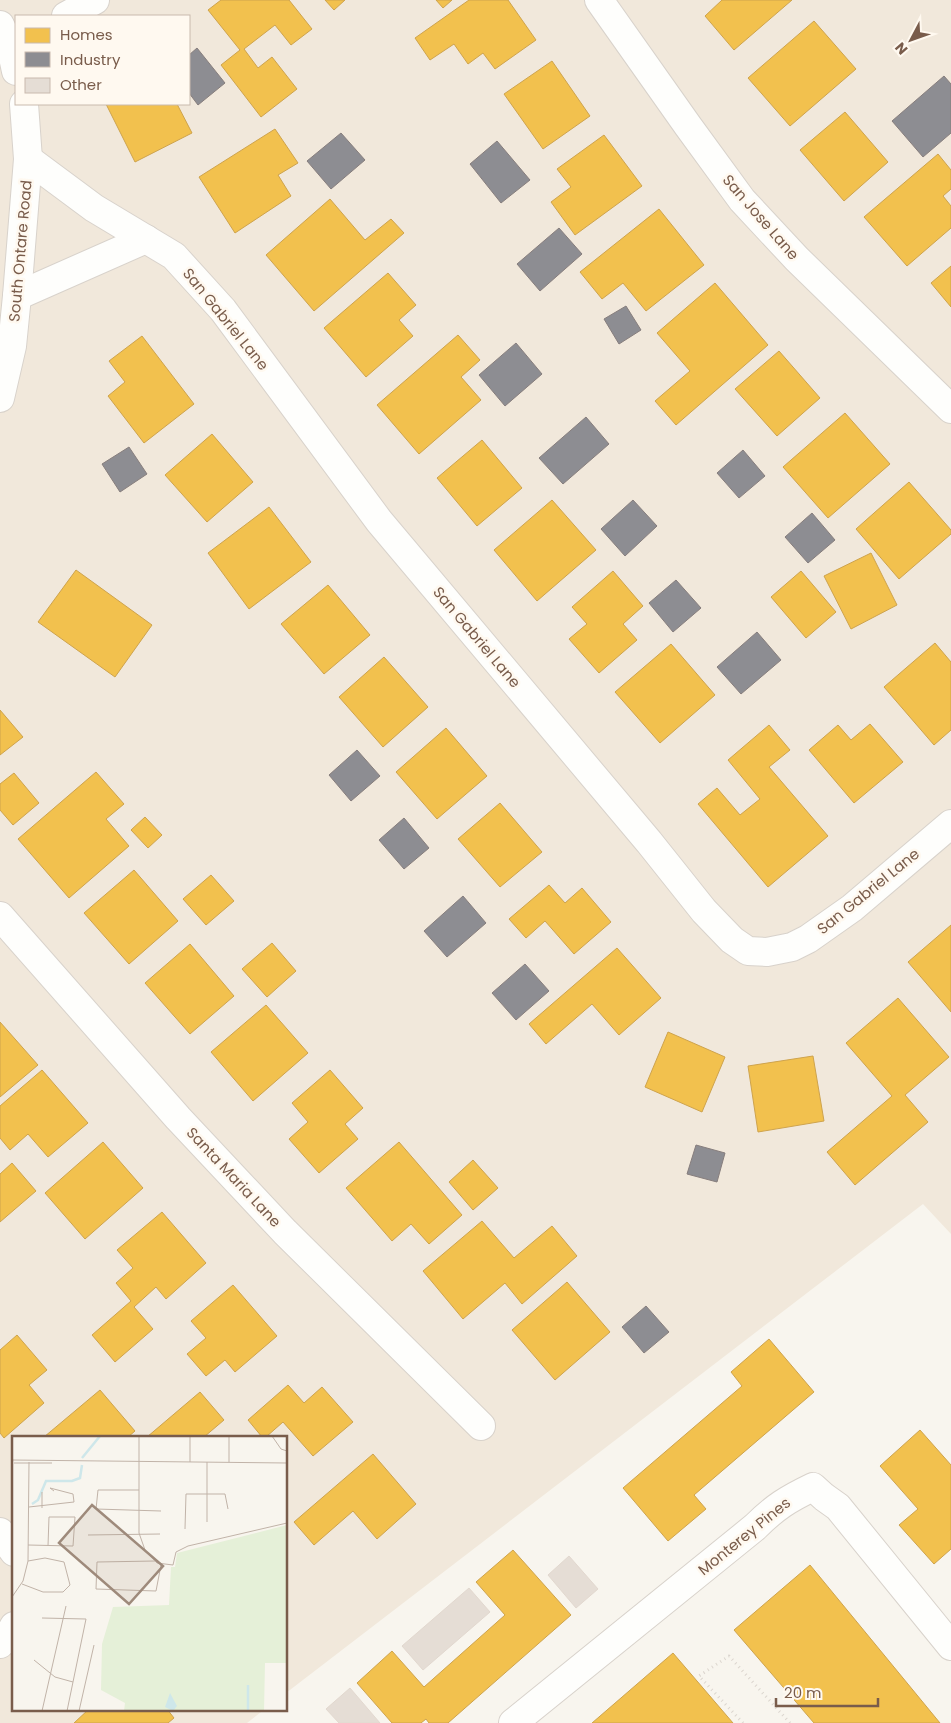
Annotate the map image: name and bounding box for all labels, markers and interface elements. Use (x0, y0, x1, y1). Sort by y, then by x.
legend (15, 15, 190, 105)
north arrow (886, 15, 936, 65)
text: Homes (60, 24, 113, 45)
text: N (890, 38, 912, 59)
text: Industry (60, 49, 121, 70)
text: Other (60, 74, 102, 95)
street label: San Jose Lane (718, 170, 804, 264)
street label: South Ontare Road (3, 179, 37, 323)
street label: San Gabriel Lane (178, 263, 274, 375)
street label: San Gabriel Lane (428, 582, 526, 692)
street label: San Gabriel Lane (812, 843, 924, 939)
street label: Santa Maria Lane (182, 1122, 286, 1232)
inset map (12, 1436, 288, 1710)
street label: Monterey Pines (693, 1492, 795, 1580)
scale bar (776, 1676, 878, 1708)
text: 20 m (784, 1682, 822, 1703)

